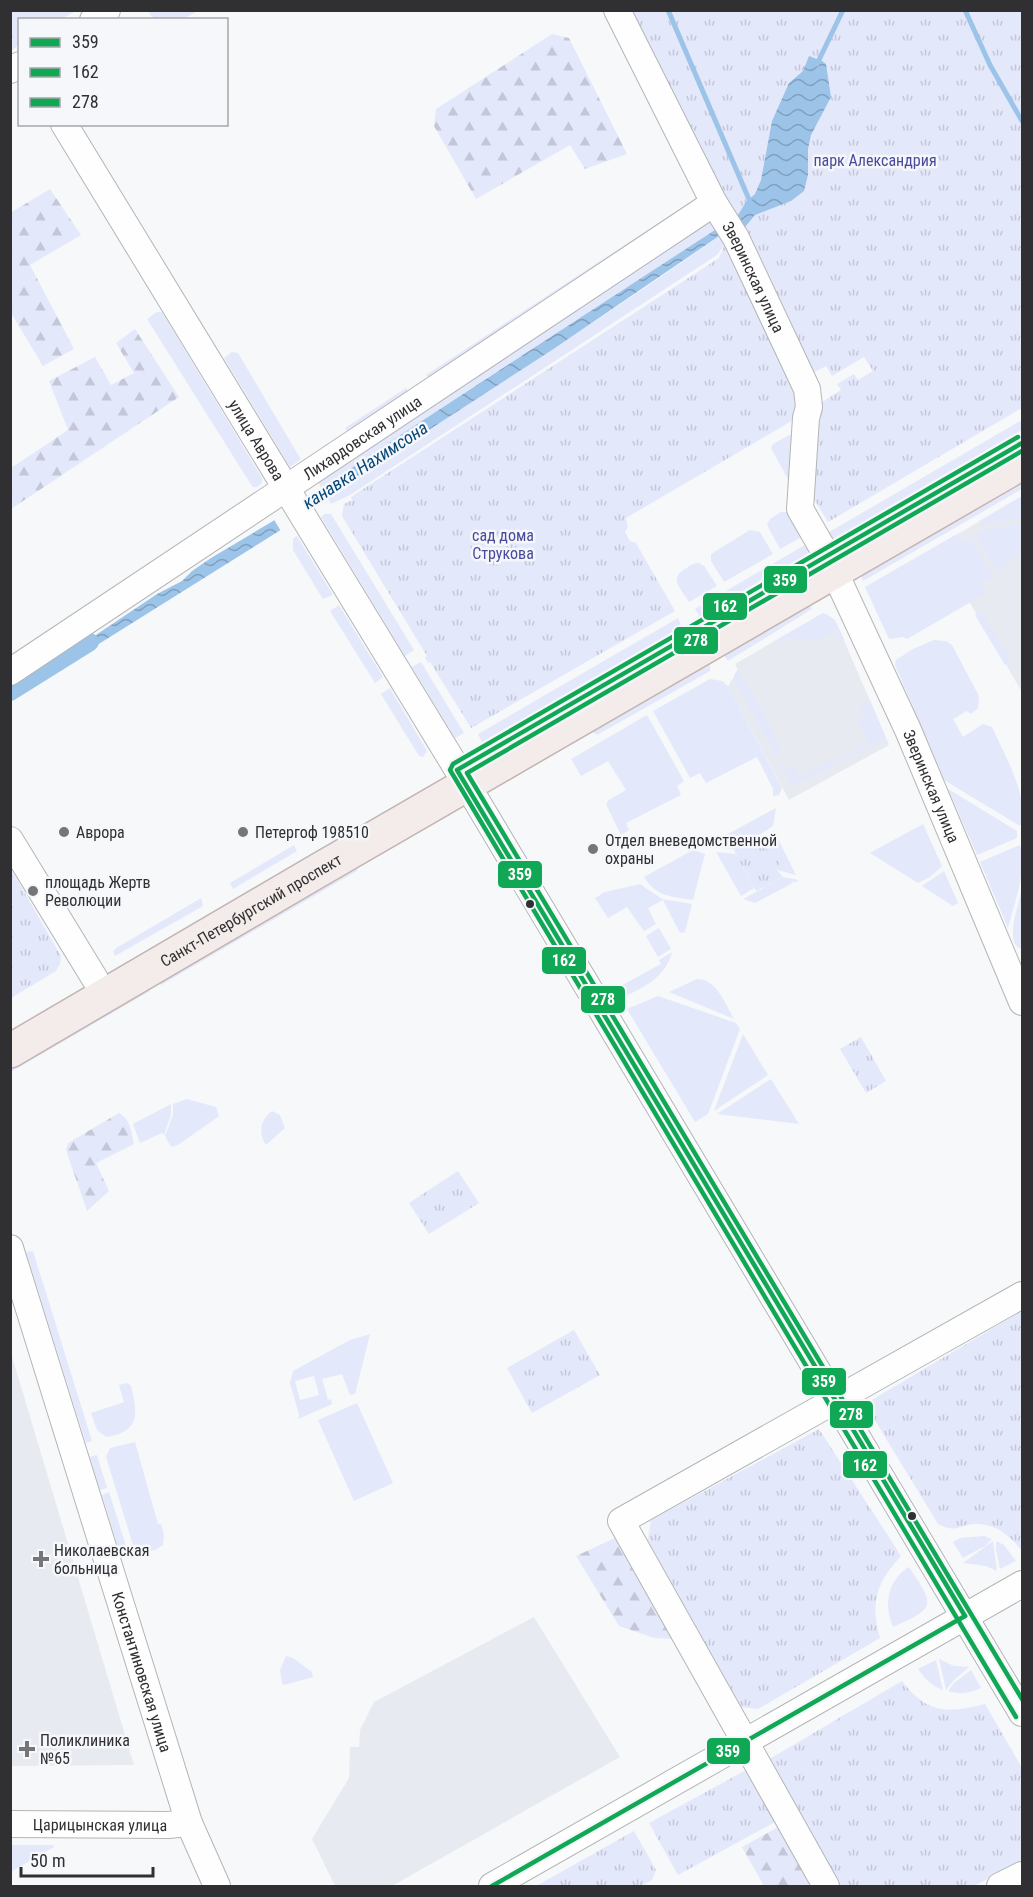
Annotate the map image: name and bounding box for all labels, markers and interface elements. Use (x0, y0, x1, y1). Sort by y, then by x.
legend (18, 18, 228, 126)
text: 359 (72, 31, 99, 52)
text: 162 (72, 61, 99, 82)
text: 278 (72, 91, 99, 112)
park label: парк Александрия (813, 151, 937, 170)
street label: Зверинская улица (718, 218, 788, 335)
street label: Лихардовская улица (299, 391, 425, 484)
street label: улица Аврова (225, 396, 288, 484)
water label: канавка Нахимсона (299, 417, 431, 513)
park label: сад дома Струкова (472, 526, 534, 563)
line badge: 359 (763, 565, 808, 594)
text: 359 (773, 571, 797, 590)
line badge: 162 (702, 592, 748, 621)
text: 162 (713, 597, 737, 616)
line badge: 278 (673, 626, 719, 655)
text: 278 (684, 631, 708, 650)
street label: Зверинская улица (899, 727, 964, 846)
place label: Аврора (76, 823, 125, 842)
place label: Петергоф 198510 (255, 823, 369, 842)
marker: Аврора (57, 825, 71, 839)
marker: Петергоф 198510 (236, 825, 250, 839)
place label: Отдел вневедомственной охраны (605, 831, 777, 868)
marker: Отдел вневедомственной охраны (586, 842, 600, 856)
street label: Санкт-Петербургский проспект (157, 849, 345, 971)
line badge: 359 (497, 860, 543, 889)
text: 359 (508, 865, 532, 884)
place label: площадь Жертв Революции (45, 873, 151, 910)
marker: площадь Жертв Революции (26, 884, 40, 898)
unlabelled marker (524, 898, 536, 910)
line badge: 162 (541, 946, 587, 975)
text: 162 (552, 951, 576, 970)
line badge: 278 (580, 985, 626, 1014)
text: 278 (591, 990, 615, 1009)
line badge: 359 (801, 1367, 847, 1396)
text: 359 (812, 1372, 836, 1391)
line badge: 278 (829, 1400, 874, 1429)
text: 278 (839, 1405, 863, 1424)
line badge: 162 (842, 1450, 888, 1479)
text: 162 (853, 1456, 877, 1475)
unlabelled marker (906, 1510, 918, 1522)
place label: Николаевская больница (54, 1541, 149, 1578)
marker: Николаевская больница (32, 1550, 50, 1568)
street label: Константиновская улица (108, 1589, 176, 1754)
place label: Поликлиника №65 (40, 1731, 130, 1768)
line badge: 359 (706, 1737, 751, 1765)
marker: Поликлиника №65 (18, 1740, 36, 1758)
text: 359 (716, 1742, 740, 1761)
street label: Царицынская улица (33, 1815, 167, 1834)
scale bar (21, 1840, 153, 1878)
text: 50 m (30, 1850, 65, 1871)

